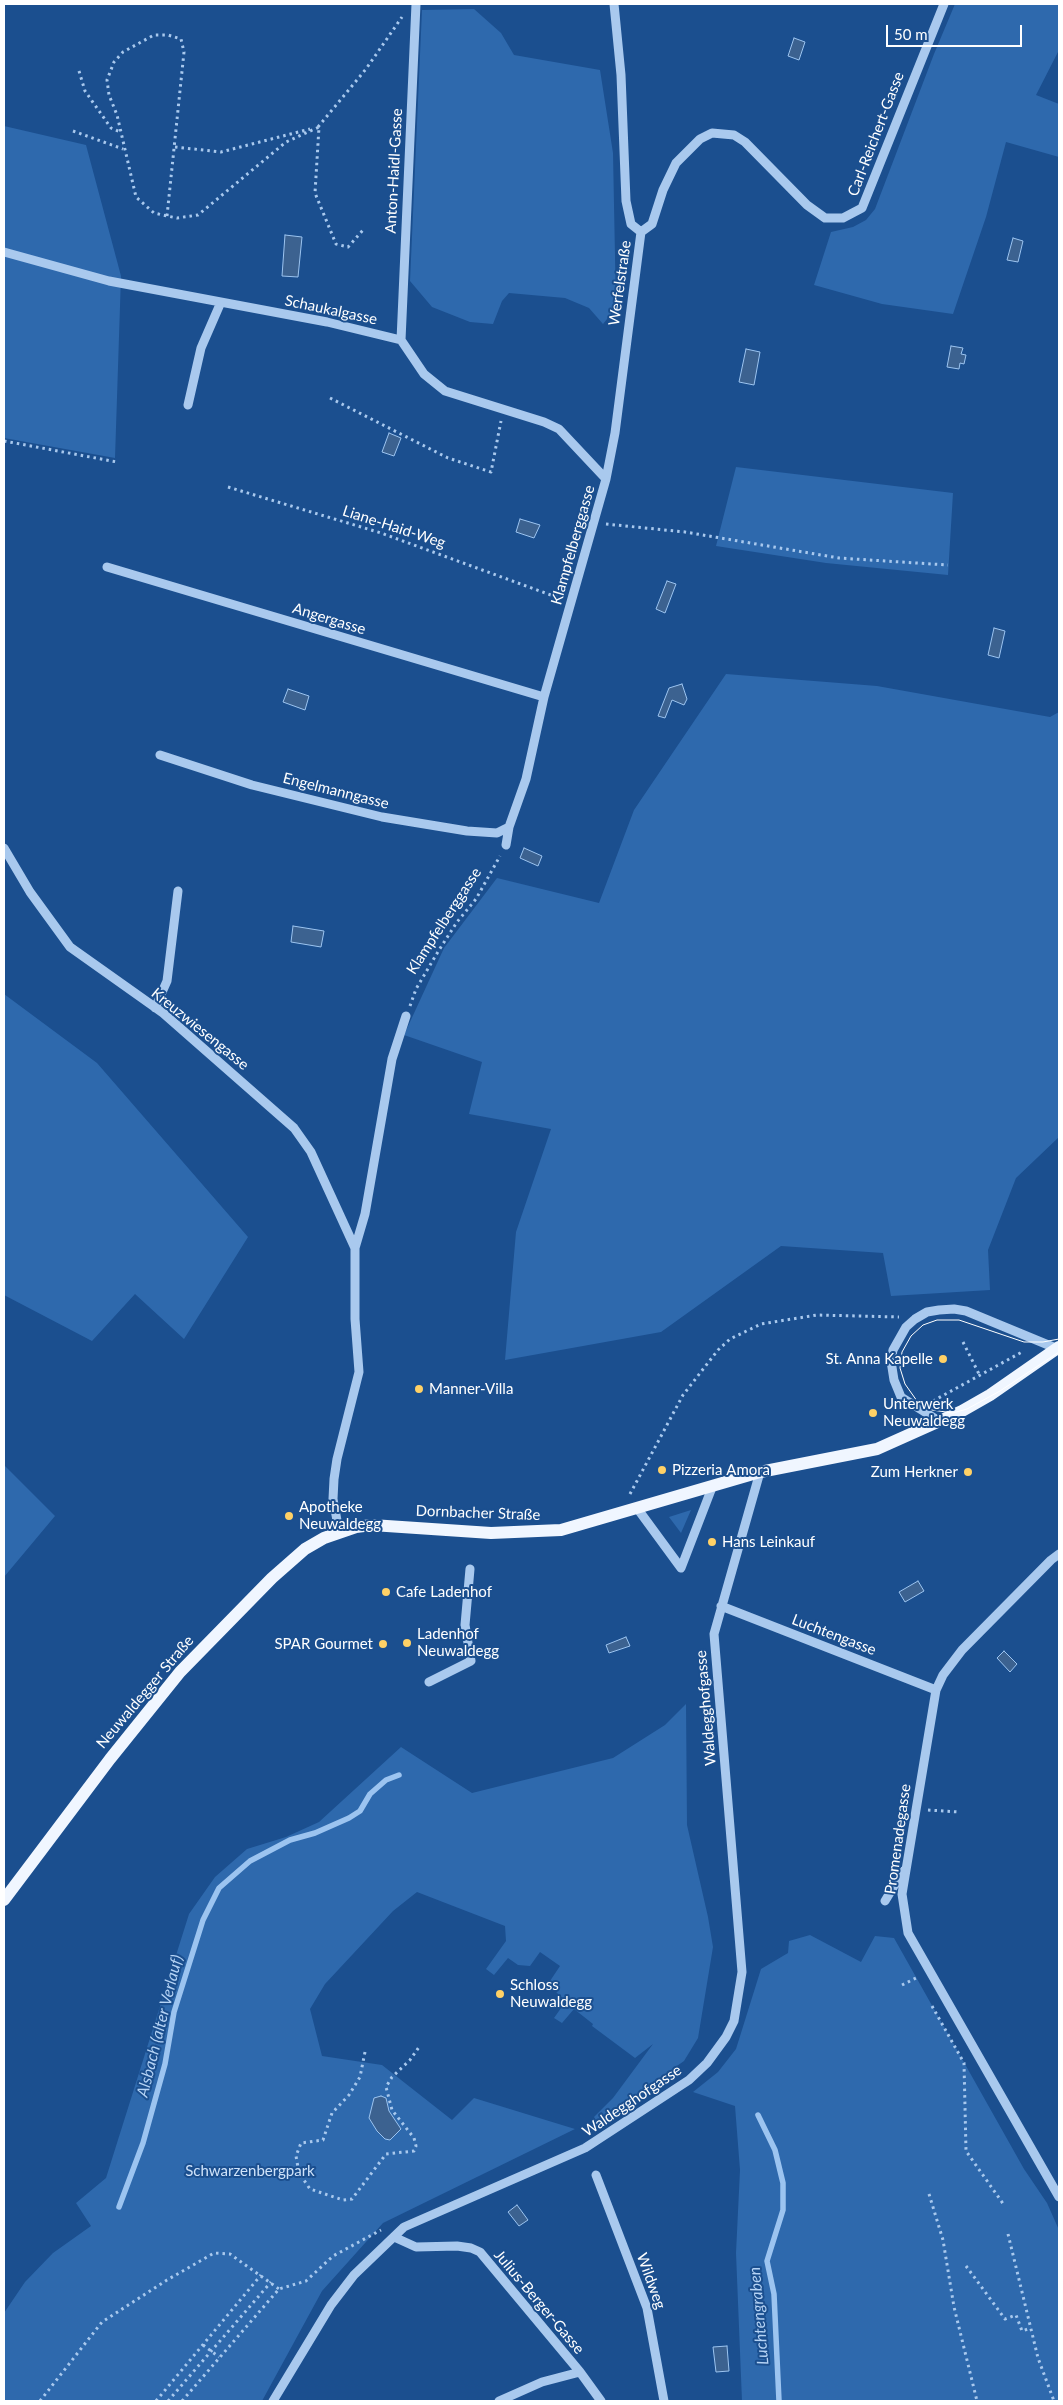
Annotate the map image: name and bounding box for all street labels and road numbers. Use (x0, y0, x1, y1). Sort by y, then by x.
street label: Carl-Reichert-Gasse (844, 69, 908, 199)
street label: Anton-Haidl-Gasse (382, 108, 406, 234)
street label: Werfelstraße (605, 239, 635, 327)
street label: Schaukalgasse (283, 291, 379, 329)
street label: Klampfelberggasse (547, 483, 599, 607)
street label: Liane-Haid-Weg (340, 502, 448, 552)
street label: Angergasse (290, 599, 368, 639)
street label: Engelmanngasse (281, 769, 391, 813)
street label: Klampfelberggasse (403, 864, 485, 978)
street label: Kreuzwiesengasse (148, 984, 252, 1074)
street label: Dornbacher Straße (415, 1502, 541, 1524)
street label: Luchtengasse (789, 1611, 879, 1659)
street label: Neuwaldegger Straße (93, 1632, 197, 1752)
street label: Waldegghofgasse (692, 1650, 720, 1766)
street label: Promenadegasse (881, 1783, 915, 1895)
street label: Waldegghofgasse (579, 2061, 685, 2141)
street label: Julius-Berger-Gasse (490, 2246, 588, 2358)
street label: Wildweg (633, 2250, 669, 2312)

